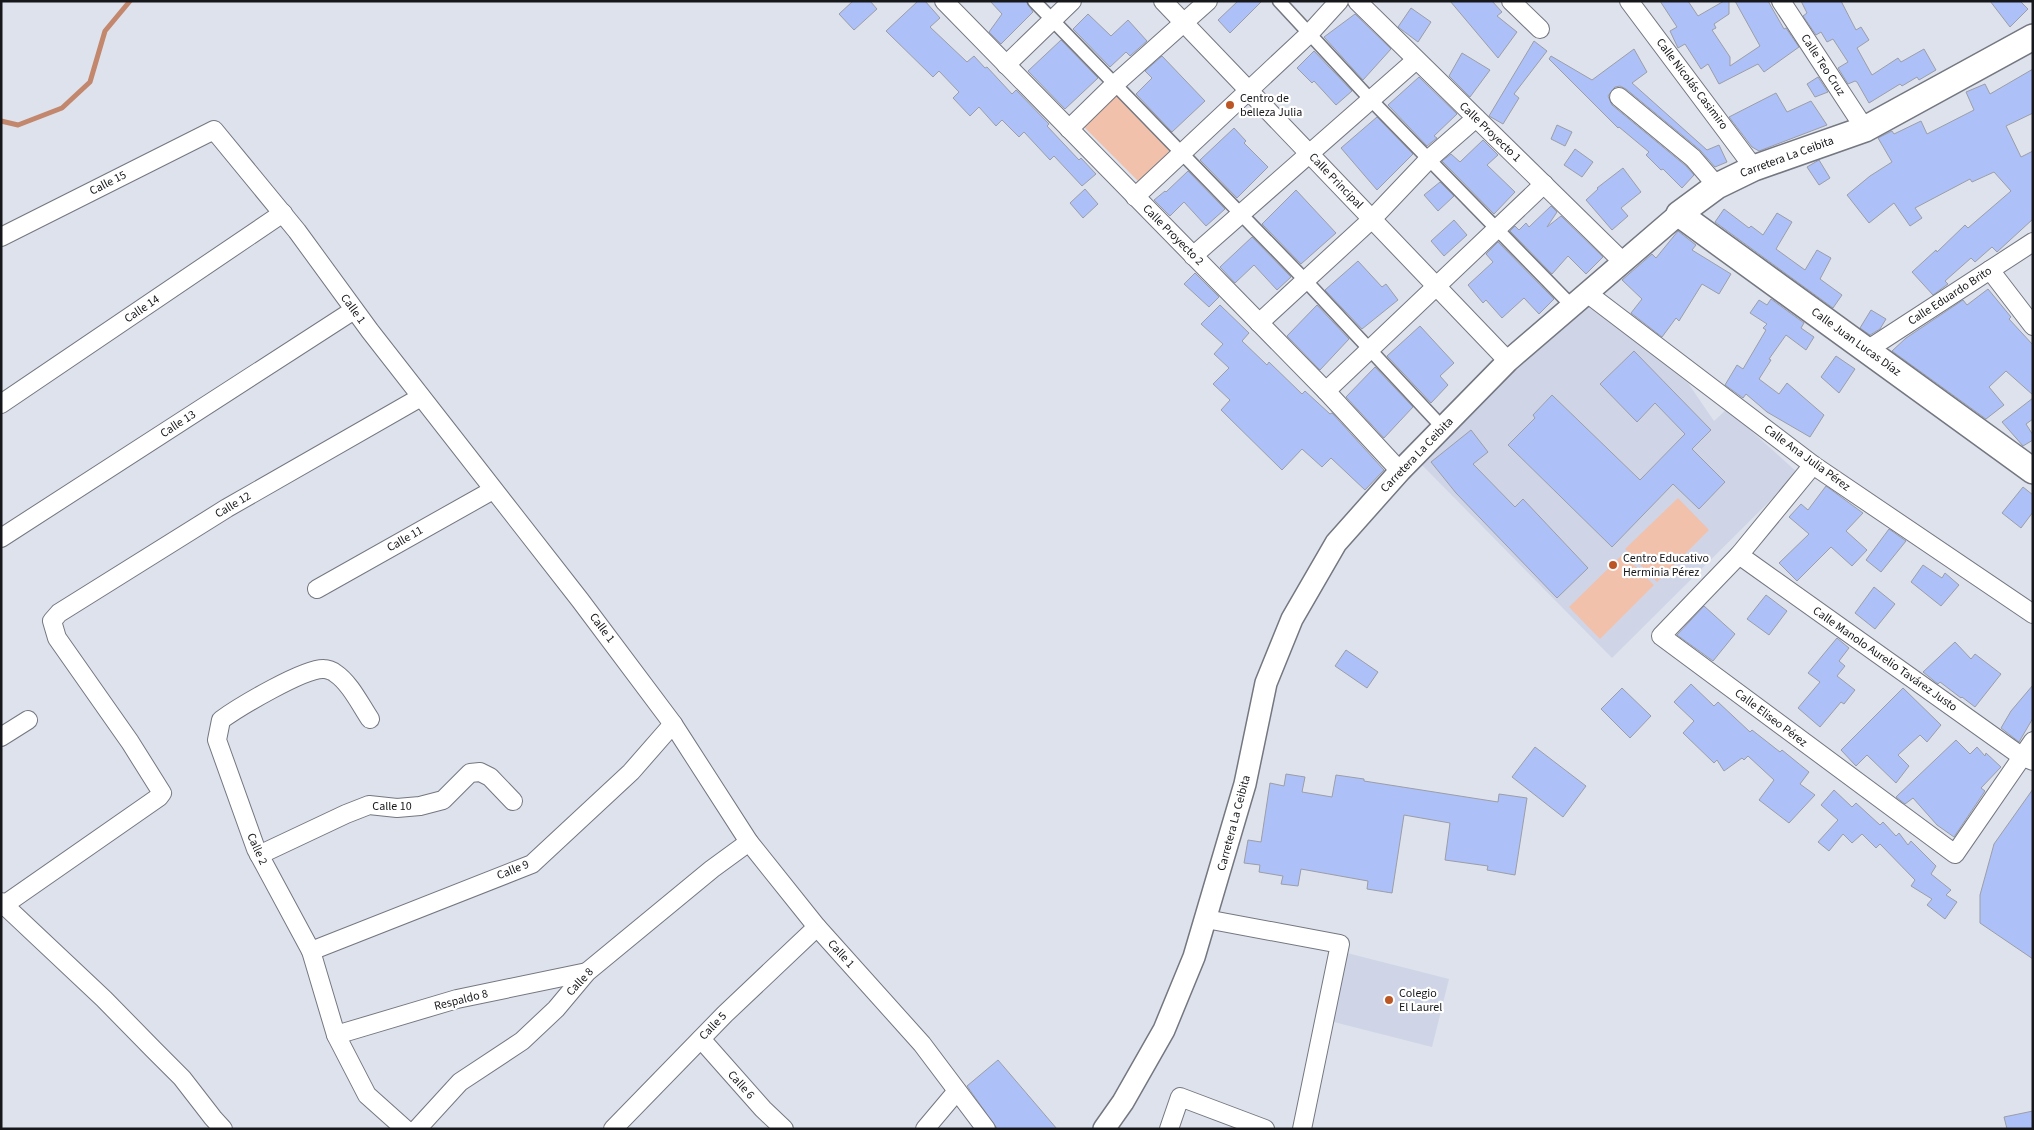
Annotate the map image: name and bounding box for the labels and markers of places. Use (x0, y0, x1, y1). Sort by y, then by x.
place label: Centro de belleza Julia (1240, 90, 1302, 121)
marker: Centro de belleza Julia (1224, 99, 1236, 111)
place label: Centro Educativo Herminia Pérez (1623, 550, 1709, 581)
marker: Centro Educativo Herminia Pérez (1607, 559, 1619, 571)
place label: Colegio El Laurel (1399, 985, 1442, 1016)
marker: Colegio El Laurel (1383, 994, 1395, 1006)

